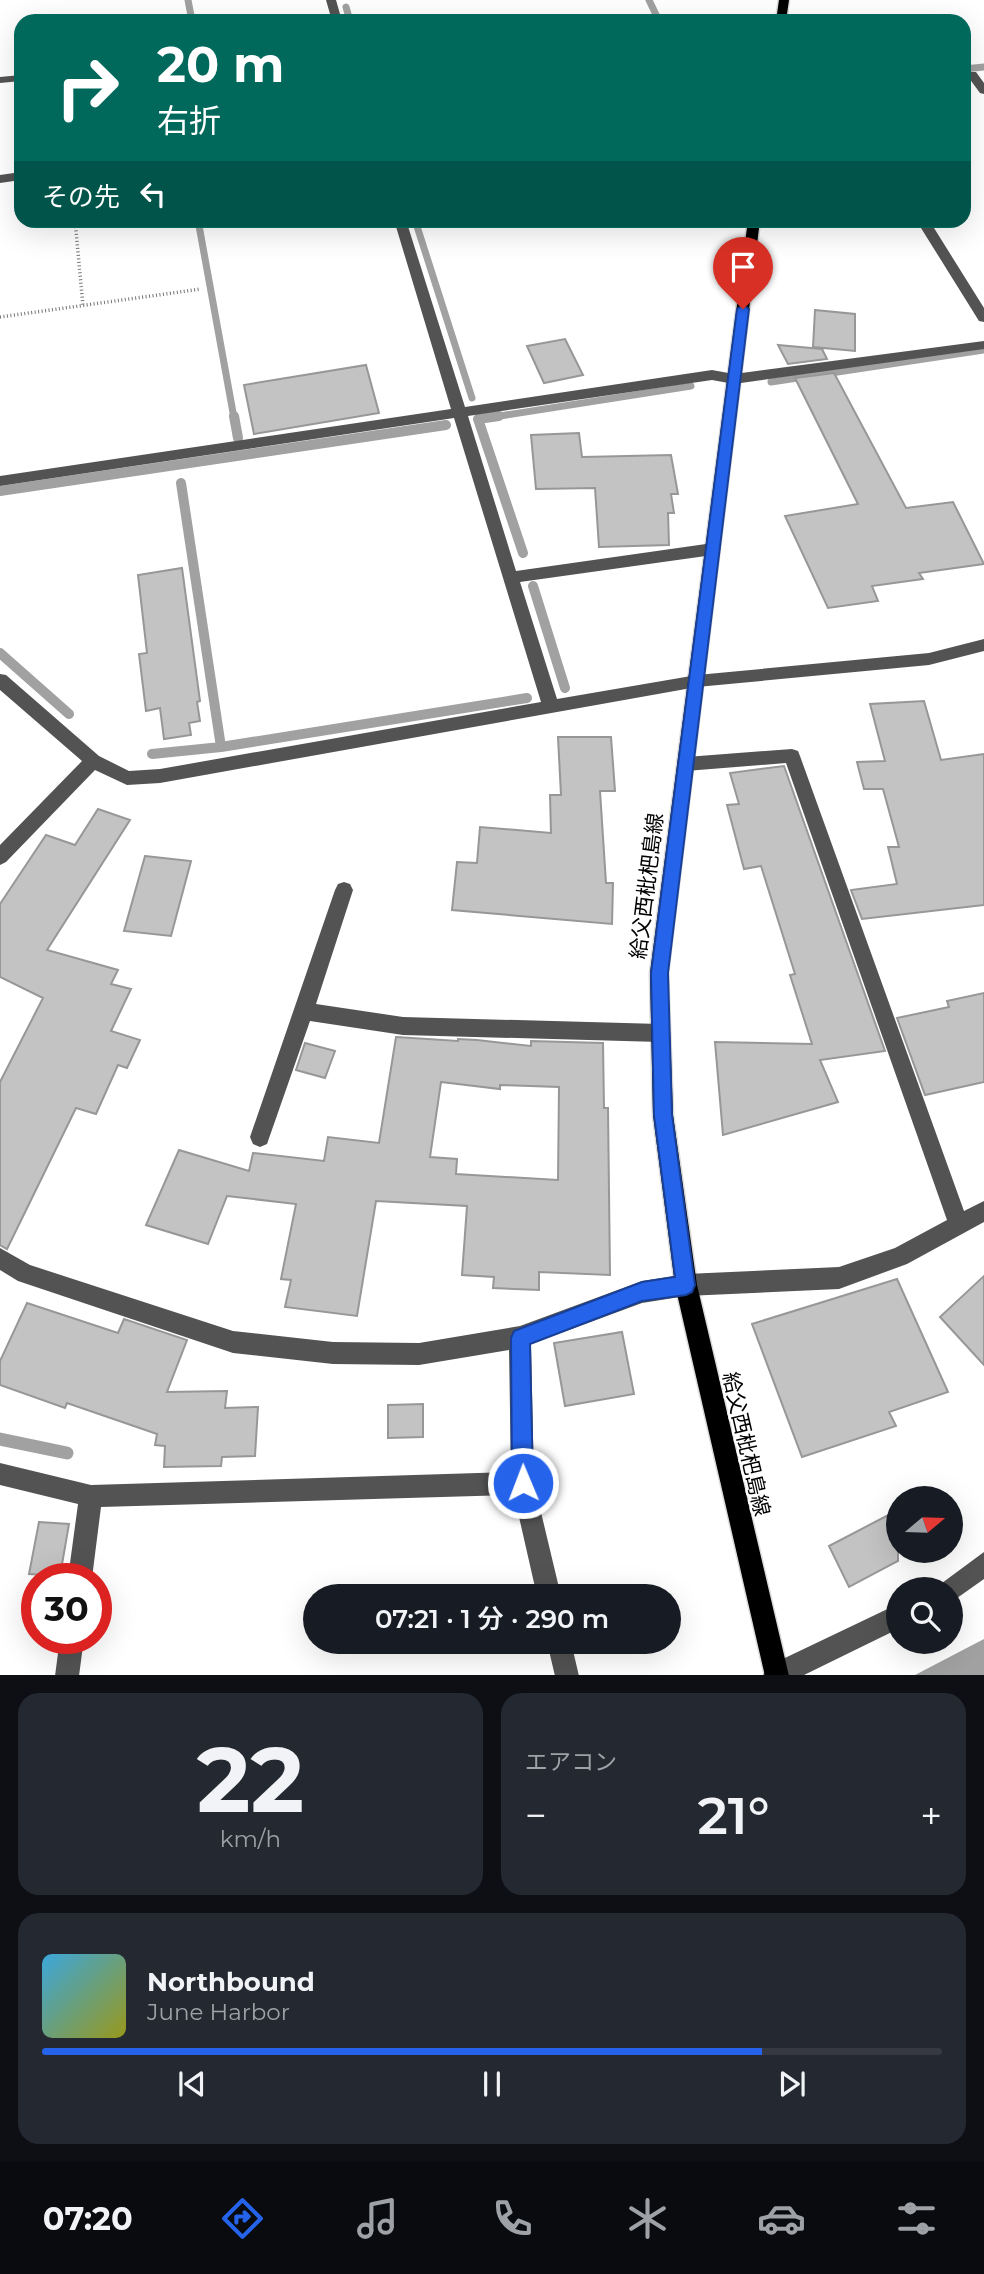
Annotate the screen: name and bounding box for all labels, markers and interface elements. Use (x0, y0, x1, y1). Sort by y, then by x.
text: 20 m (157, 35, 284, 94)
icon: right (42, 42, 133, 133)
text: 右折 (157, 101, 221, 140)
icon: left (134, 175, 172, 213)
text: その先 (42, 181, 120, 213)
pin (713, 237, 773, 309)
icon: arrive (724, 248, 762, 286)
street label: 給父西枇杷島線 (625, 811, 668, 960)
street label: 給父西枇杷島線 (718, 1369, 775, 1518)
position arrow (486, 1446, 560, 1520)
north arrow (886, 1486, 962, 1563)
map controls (886, 1486, 963, 1654)
speed limit sign: 30 (21, 1563, 112, 1654)
button: search (886, 1577, 963, 1654)
text: 07:21 · 1 分 · 290 m (375, 1603, 609, 1635)
text: 22 (197, 1724, 304, 1835)
text: エアコン (525, 1748, 617, 1776)
text: 21° (698, 1784, 769, 1847)
text: − (525, 1792, 547, 1839)
text: + (920, 1792, 942, 1839)
text: km/h (220, 1825, 281, 1853)
text: Northbound (147, 1966, 315, 1998)
text: June Harbor (147, 1998, 290, 2026)
icon: previous (173, 2065, 211, 2103)
icon: pause (473, 2065, 511, 2103)
icon: next (773, 2065, 811, 2103)
icon: directions (218, 2194, 267, 2243)
icon: music (353, 2194, 402, 2243)
icon: phone (488, 2194, 537, 2243)
icon: climate (623, 2194, 672, 2243)
icon: car (757, 2194, 806, 2243)
icon: filters (892, 2194, 941, 2243)
text: 07:20 (43, 2199, 133, 2238)

